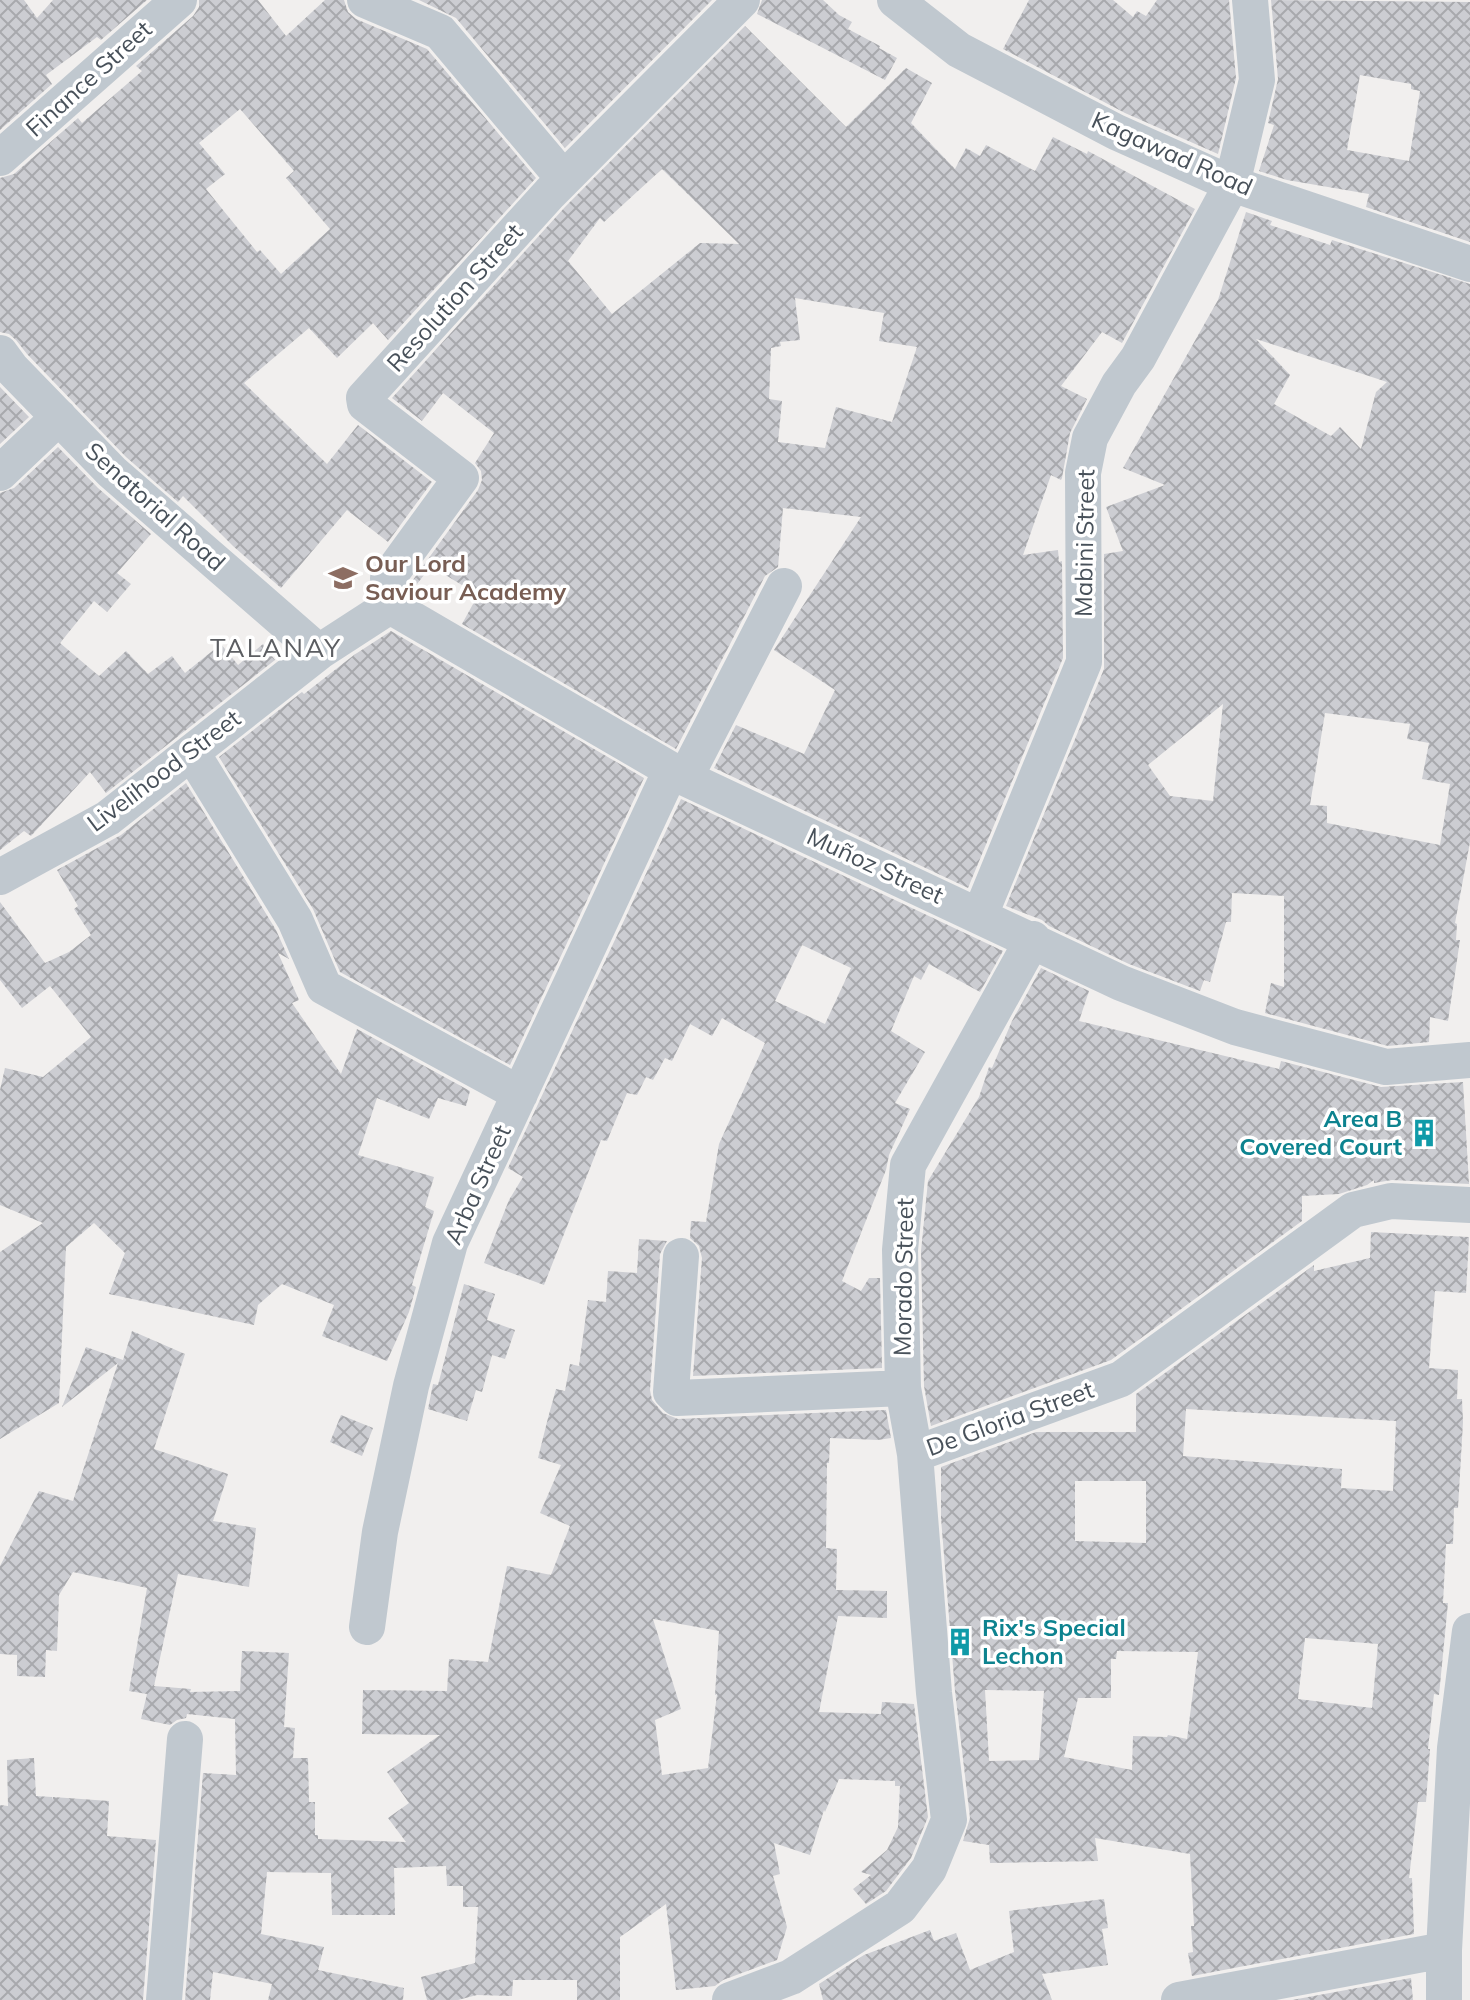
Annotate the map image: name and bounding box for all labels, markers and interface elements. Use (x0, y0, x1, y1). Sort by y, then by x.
street label: Finance Street (19, 14, 157, 143)
street label: Kagawad Road (1087, 104, 1257, 202)
street label: Resolution Street (380, 217, 529, 378)
street label: Senatorial Road (79, 436, 232, 577)
street label: Mabini Street (1068, 469, 1100, 617)
place label: Our Lord Saviour Academy (365, 548, 567, 606)
school or university icon: Our Lord Saviour Academy (328, 563, 358, 593)
district label: TALANAY (210, 631, 342, 664)
street label: Livelihood Street (81, 703, 246, 838)
street label: Muñoz Street (802, 820, 948, 910)
place label: Area B Covered Court (1239, 1103, 1402, 1161)
building icon: Area B Covered Court (1409, 1118, 1439, 1148)
street label: Arba Street (437, 1120, 517, 1249)
street label: Morado Street (887, 1198, 919, 1356)
street label: De Gloria Street (922, 1374, 1097, 1462)
place label: Rix's Special Lechon (982, 1612, 1126, 1670)
building icon: Rix's Special Lechon (945, 1627, 975, 1657)

